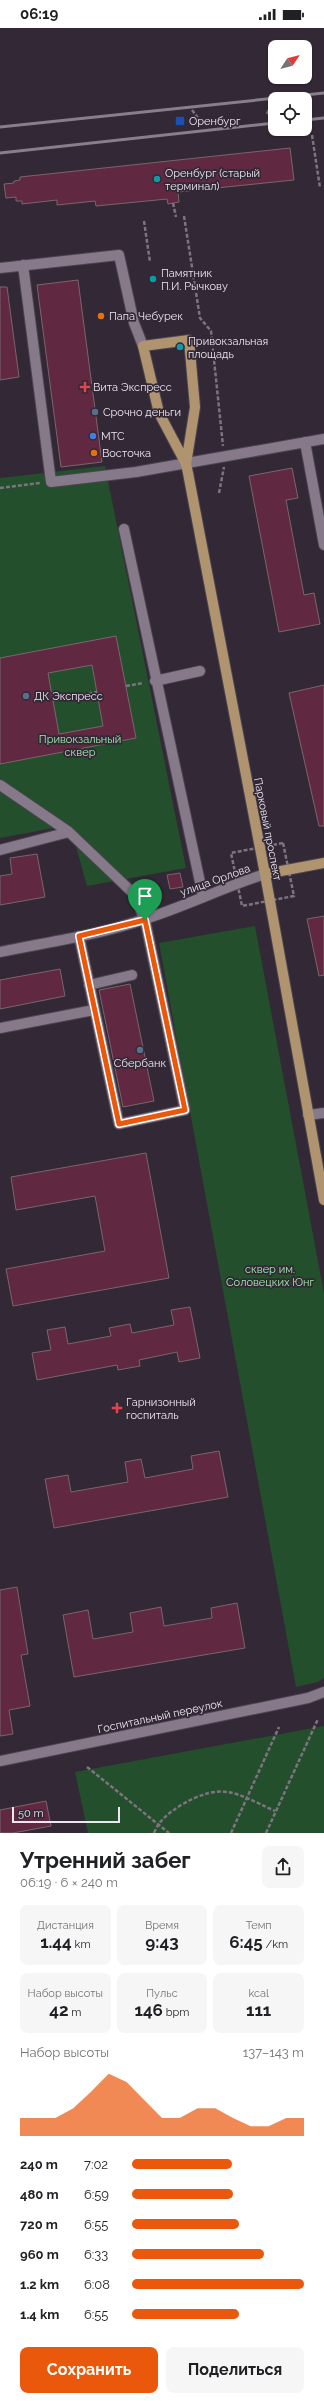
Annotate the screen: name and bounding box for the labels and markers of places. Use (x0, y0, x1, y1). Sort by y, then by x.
marker: Оренбург (174, 115, 186, 127)
place label: Оренбург (189, 115, 241, 128)
place label: Оренбург (старый терминал) (165, 167, 260, 193)
marker: Оренбург (старый терминал) (152, 174, 162, 184)
place label: Памятник П.И. Рычкову (161, 267, 228, 293)
marker: Памятник П.И. Рычкову (148, 274, 158, 284)
place label: Папа Чебурек (109, 310, 183, 323)
marker: Папа Чебурек (96, 311, 106, 321)
place label: Привокзальная площадь (188, 335, 268, 361)
marker: Привокзальная площадь (175, 342, 185, 352)
place label: Вита Экспресс (93, 381, 172, 394)
marker: Вита Экспресс (80, 382, 90, 392)
place label: Срочно деньги (103, 406, 181, 419)
marker: Срочно деньги (90, 407, 100, 417)
place label: МТС (101, 430, 125, 443)
marker: МТС (88, 431, 98, 441)
place label: Восточка (102, 447, 151, 460)
marker: Восточка (89, 448, 99, 458)
place label: ДК Экспресс (34, 690, 103, 703)
marker: ДК Экспресс (21, 691, 31, 701)
pin (128, 879, 162, 920)
marker: Сбербанк (135, 1045, 145, 1055)
place label: Сбербанк (114, 1057, 166, 1070)
place label: Гарнизонный госпиталь (126, 1396, 196, 1422)
marker: Гарнизонный госпиталь (111, 1402, 123, 1414)

